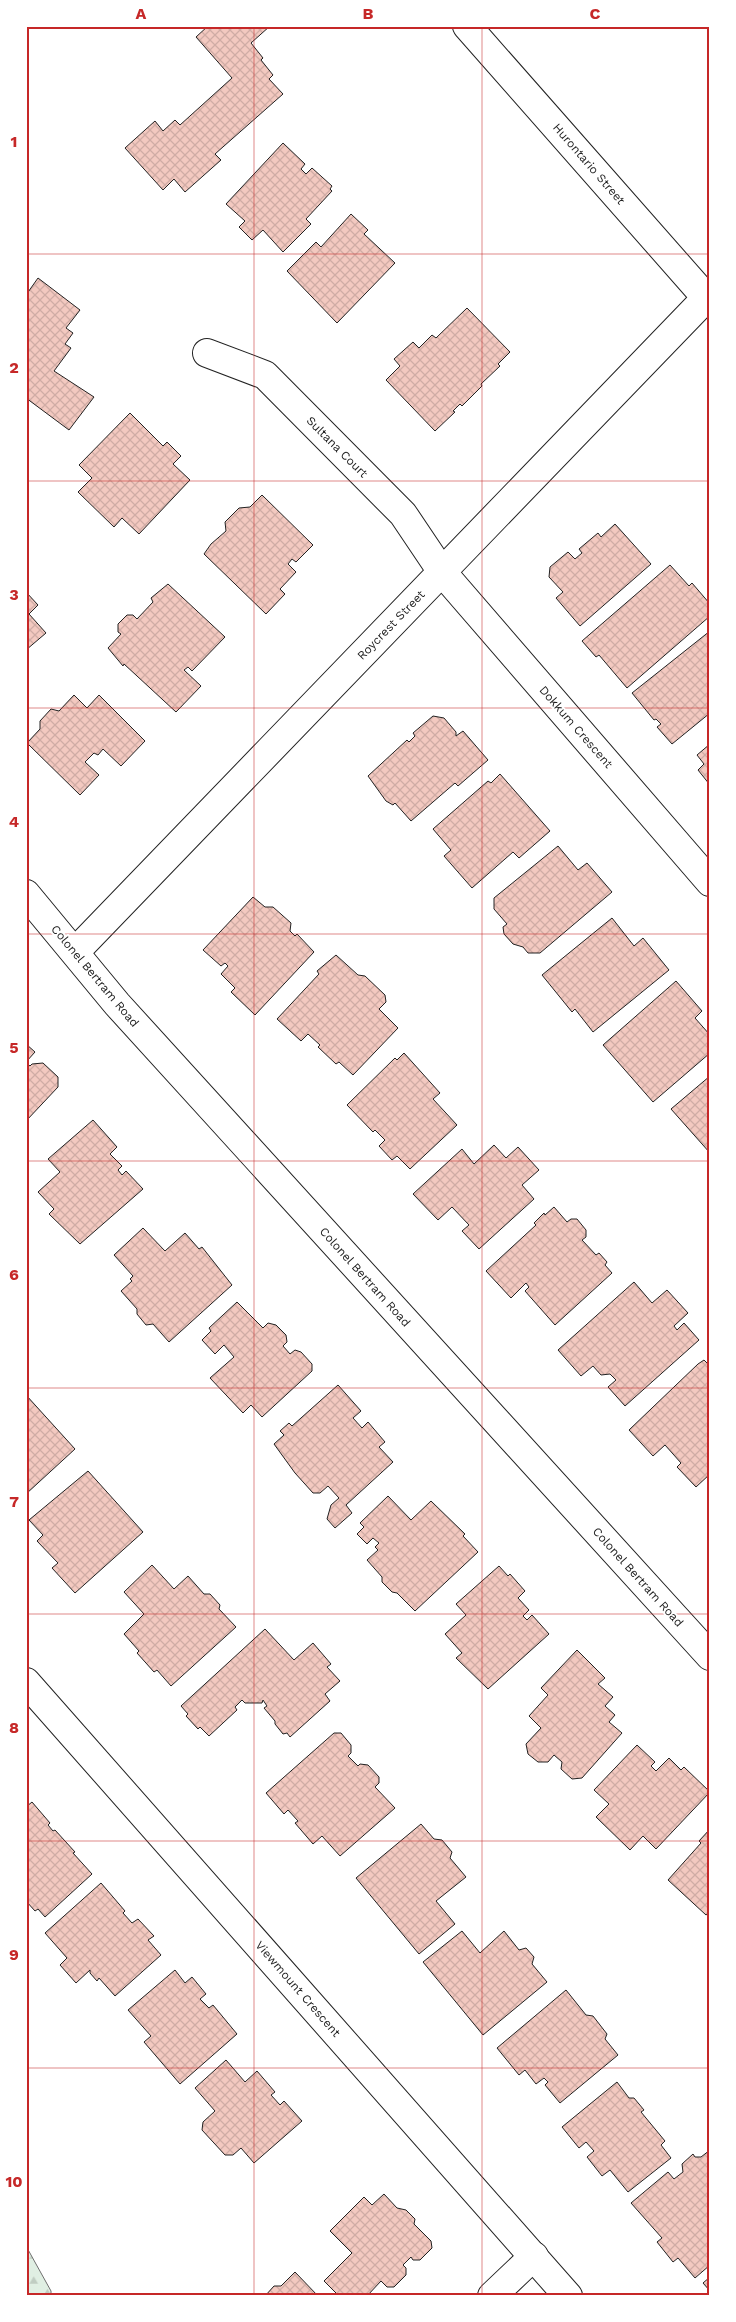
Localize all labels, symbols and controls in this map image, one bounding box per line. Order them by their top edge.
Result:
text: A [136,4,147,23]
text: B [363,4,374,23]
text: C [590,4,601,23]
street label: Hurontario Street [550,121,628,207]
text: 1 [11,132,17,151]
text: 2 [9,358,19,377]
street label: Sultana Court [304,414,370,480]
text: 3 [9,585,19,604]
street label: Roycrest Street [354,587,428,663]
street label: Dokkum Crescent [536,683,616,771]
text: 4 [9,812,19,831]
street label: Colonel Bertram Road [48,922,142,1030]
text: 5 [9,1038,19,1057]
street label: Colonel Bertram Road [317,1225,413,1329]
text: 6 [9,1265,19,1284]
text: 7 [9,1492,19,1511]
street label: Colonel Bertram Road [590,1525,686,1629]
text: 8 [9,1718,19,1737]
street label: Viewmount Crescent [253,1938,343,2040]
text: 9 [9,1945,19,1964]
text: 10 [5,2172,23,2191]

